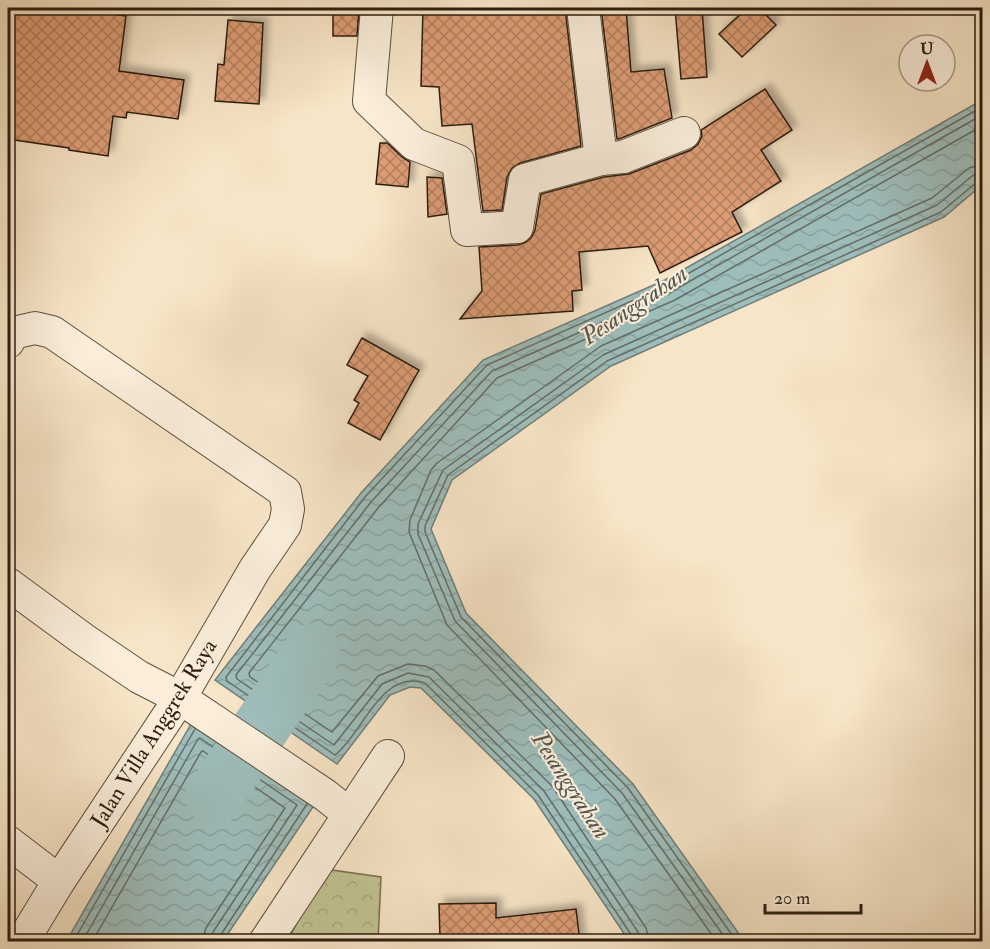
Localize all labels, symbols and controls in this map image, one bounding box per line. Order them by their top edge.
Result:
north arrow [897,33,957,93]
text: U [920,39,934,59]
water label: Pesanggrahan [574,258,694,353]
street label: Jalan Villa Anggrek Raya [84,633,224,834]
water label: Pesanggrahan [524,725,617,845]
scale bar [765,877,861,915]
text: 20 m [774,887,810,910]

